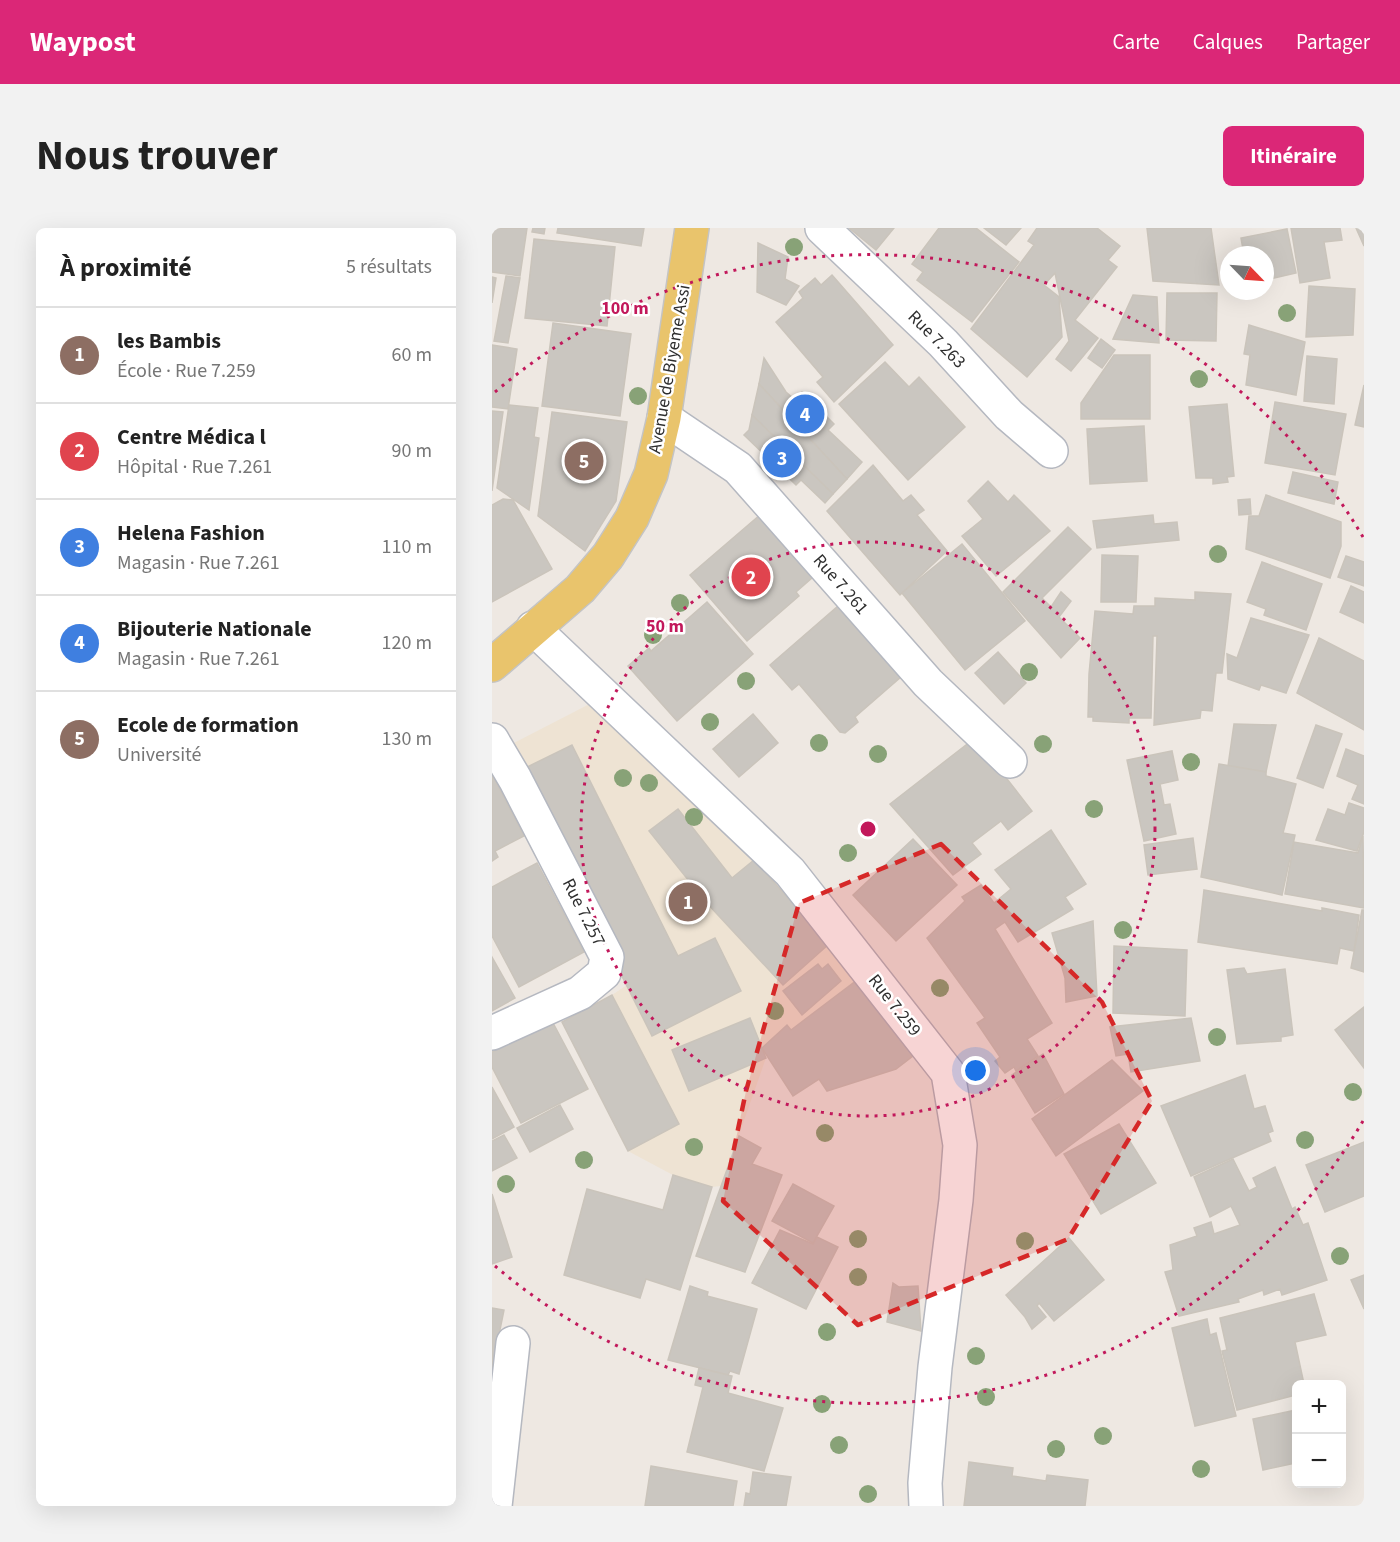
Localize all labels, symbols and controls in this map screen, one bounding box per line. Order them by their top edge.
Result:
text: Waypost [30,22,136,62]
text: Carte [1113,27,1160,57]
text: Calques [1193,27,1263,57]
text: Partager [1296,27,1370,57]
text: Nous trouver [36,126,278,186]
button: Itinéraire [1223,126,1364,186]
north arrow [1220,246,1274,300]
text: À proximité [60,249,192,286]
text: 5 résultats [346,253,432,281]
street label: Avenue de Biyeme Assi [642,283,697,455]
text: 100 m [601,296,649,321]
street label: Rue 7.263 [902,305,971,374]
text: les Bambis [117,325,221,357]
text: 1 [74,341,85,369]
text: 60 m [392,341,432,369]
text: École · Rue 7.259 [117,357,256,385]
pin: 4 [786,392,824,436]
text: Centre Médica l [117,421,266,453]
pin: 3 [762,436,802,480]
text: 2 [74,437,85,465]
text: 90 m [392,437,432,465]
pin: 5 [564,438,604,484]
text: Hôpital · Rue 7.261 [117,453,272,481]
text: Helena Fashion [117,517,265,549]
text: 3 [74,533,85,561]
text: 110 m [382,533,432,561]
text: Magasin · Rue 7.261 [117,549,280,577]
street label: Rue 7.261 [807,549,874,620]
pin: 2 [732,554,770,600]
text: Bijouterie Nationale [117,613,312,645]
text: 50 m [646,614,684,639]
text: 4 [74,629,85,657]
text: 120 m [382,629,432,657]
text: Magasin · Rue 7.261 [117,645,280,673]
text: Ecole de formation [117,709,299,741]
text: 5 [74,725,85,753]
text: 130 m [382,725,432,753]
text: Université [117,741,202,769]
centre of rings [858,819,878,839]
street label: Rue 7.257 [556,874,611,950]
pin: 1 [668,880,708,924]
street label: Rue 7.259 [862,969,927,1042]
your location [961,1056,990,1085]
map controls [1292,1380,1346,1488]
button: + [1292,1380,1346,1434]
button: − [1292,1434,1346,1488]

